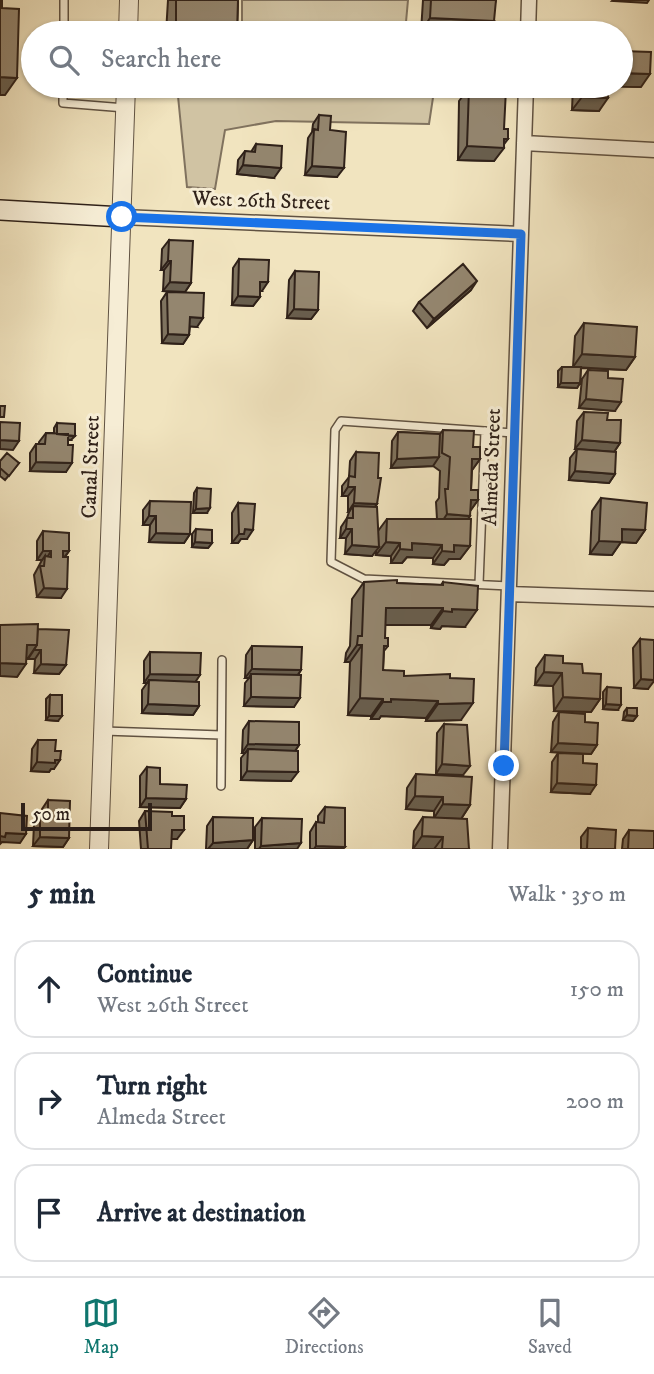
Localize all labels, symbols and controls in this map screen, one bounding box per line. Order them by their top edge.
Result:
search box [21,21,633,98]
icon: search [45,41,83,79]
text: Search here [101,43,221,76]
street label: West 26th Street [190,186,331,216]
route start [106,201,137,232]
street label: Almeda Street [477,408,507,526]
street label: Canal Street [76,415,106,519]
route end [488,750,519,781]
scale bar [21,800,152,832]
text: 50 m [32,803,70,826]
text: 5 min [28,876,95,913]
text: Walk · 350 m [508,880,626,909]
text: Continue [97,958,192,991]
icon: ahead [30,970,68,1008]
text: 150 m [570,975,624,1004]
text: West 26th Street [97,991,249,1020]
text: Turn right [97,1070,207,1103]
icon: right [30,1082,68,1120]
text: 200 m [566,1087,624,1116]
text: Almeda Street [97,1103,226,1132]
icon: arrive [30,1194,68,1232]
text: Arrive at destination [97,1197,306,1230]
tab: Map [82,1294,120,1359]
tab: Directions [285,1294,364,1359]
tab: Saved [528,1294,572,1359]

